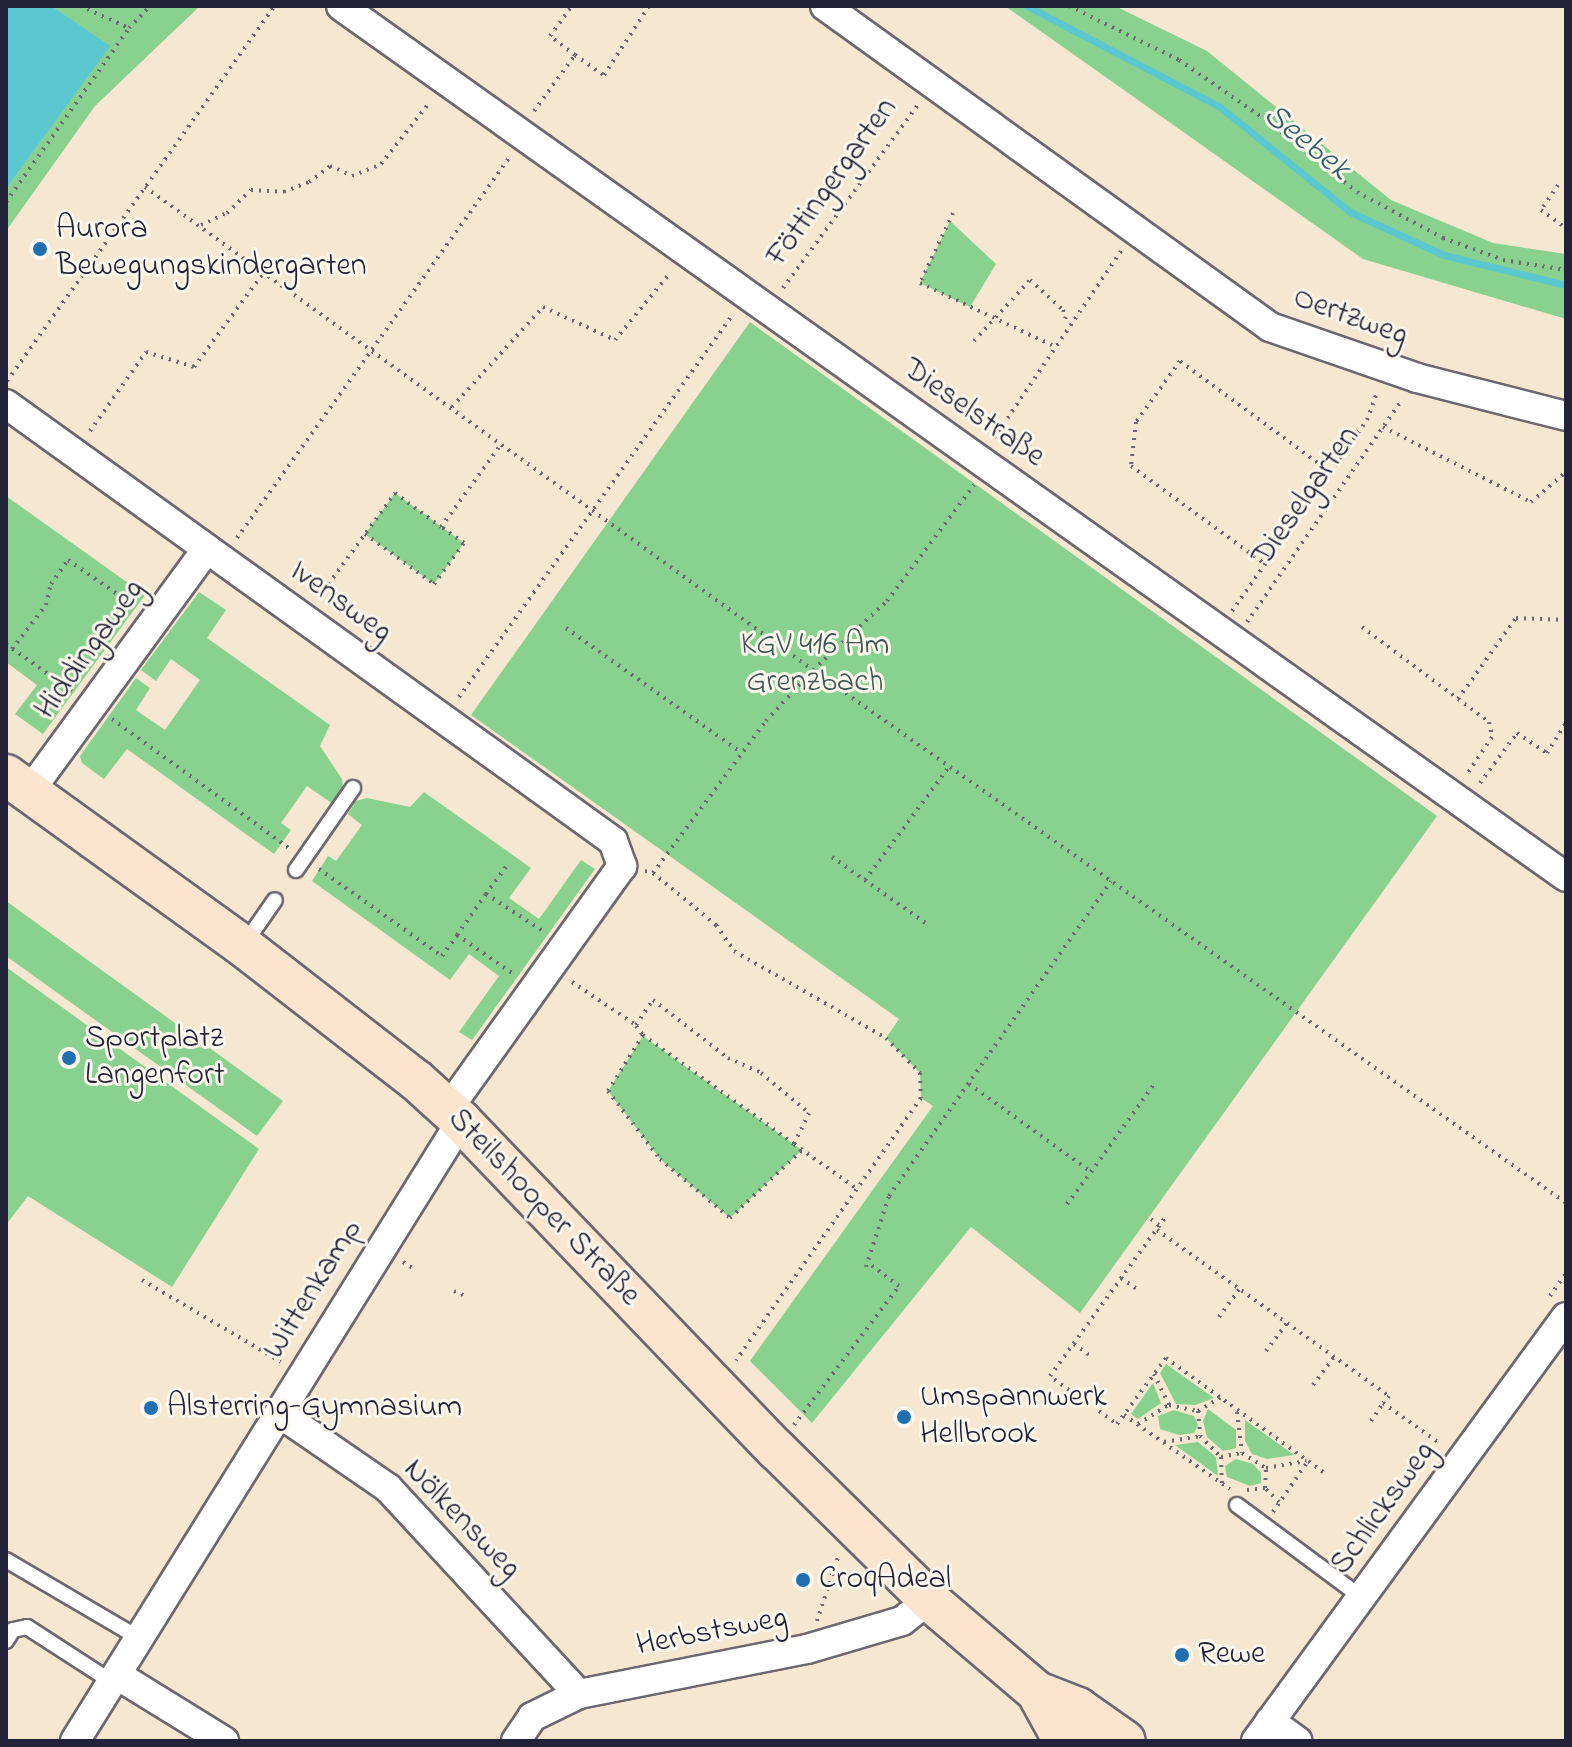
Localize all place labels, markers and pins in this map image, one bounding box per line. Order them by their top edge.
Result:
place label: Aurora Bewegungskindergarten [56,212,367,287]
marker: Aurora Bewegungskindergarten [31,240,49,258]
place label: Sportplatz Langenfort [85,1021,225,1096]
marker: Sportplatz Langenfort [60,1049,78,1067]
place label: Umspannwerk Hellbrook [920,1380,1107,1455]
place label: Alsterring-Gymnasium [167,1389,462,1427]
marker: Alsterring-Gymnasium [142,1399,160,1417]
marker: Umspannwerk Hellbrook [895,1408,913,1426]
place label: CroqAdeal [819,1561,951,1599]
marker: CroqAdeal [794,1571,812,1589]
place label: Rewe [1198,1636,1265,1674]
marker: Rewe [1173,1646,1191,1664]

